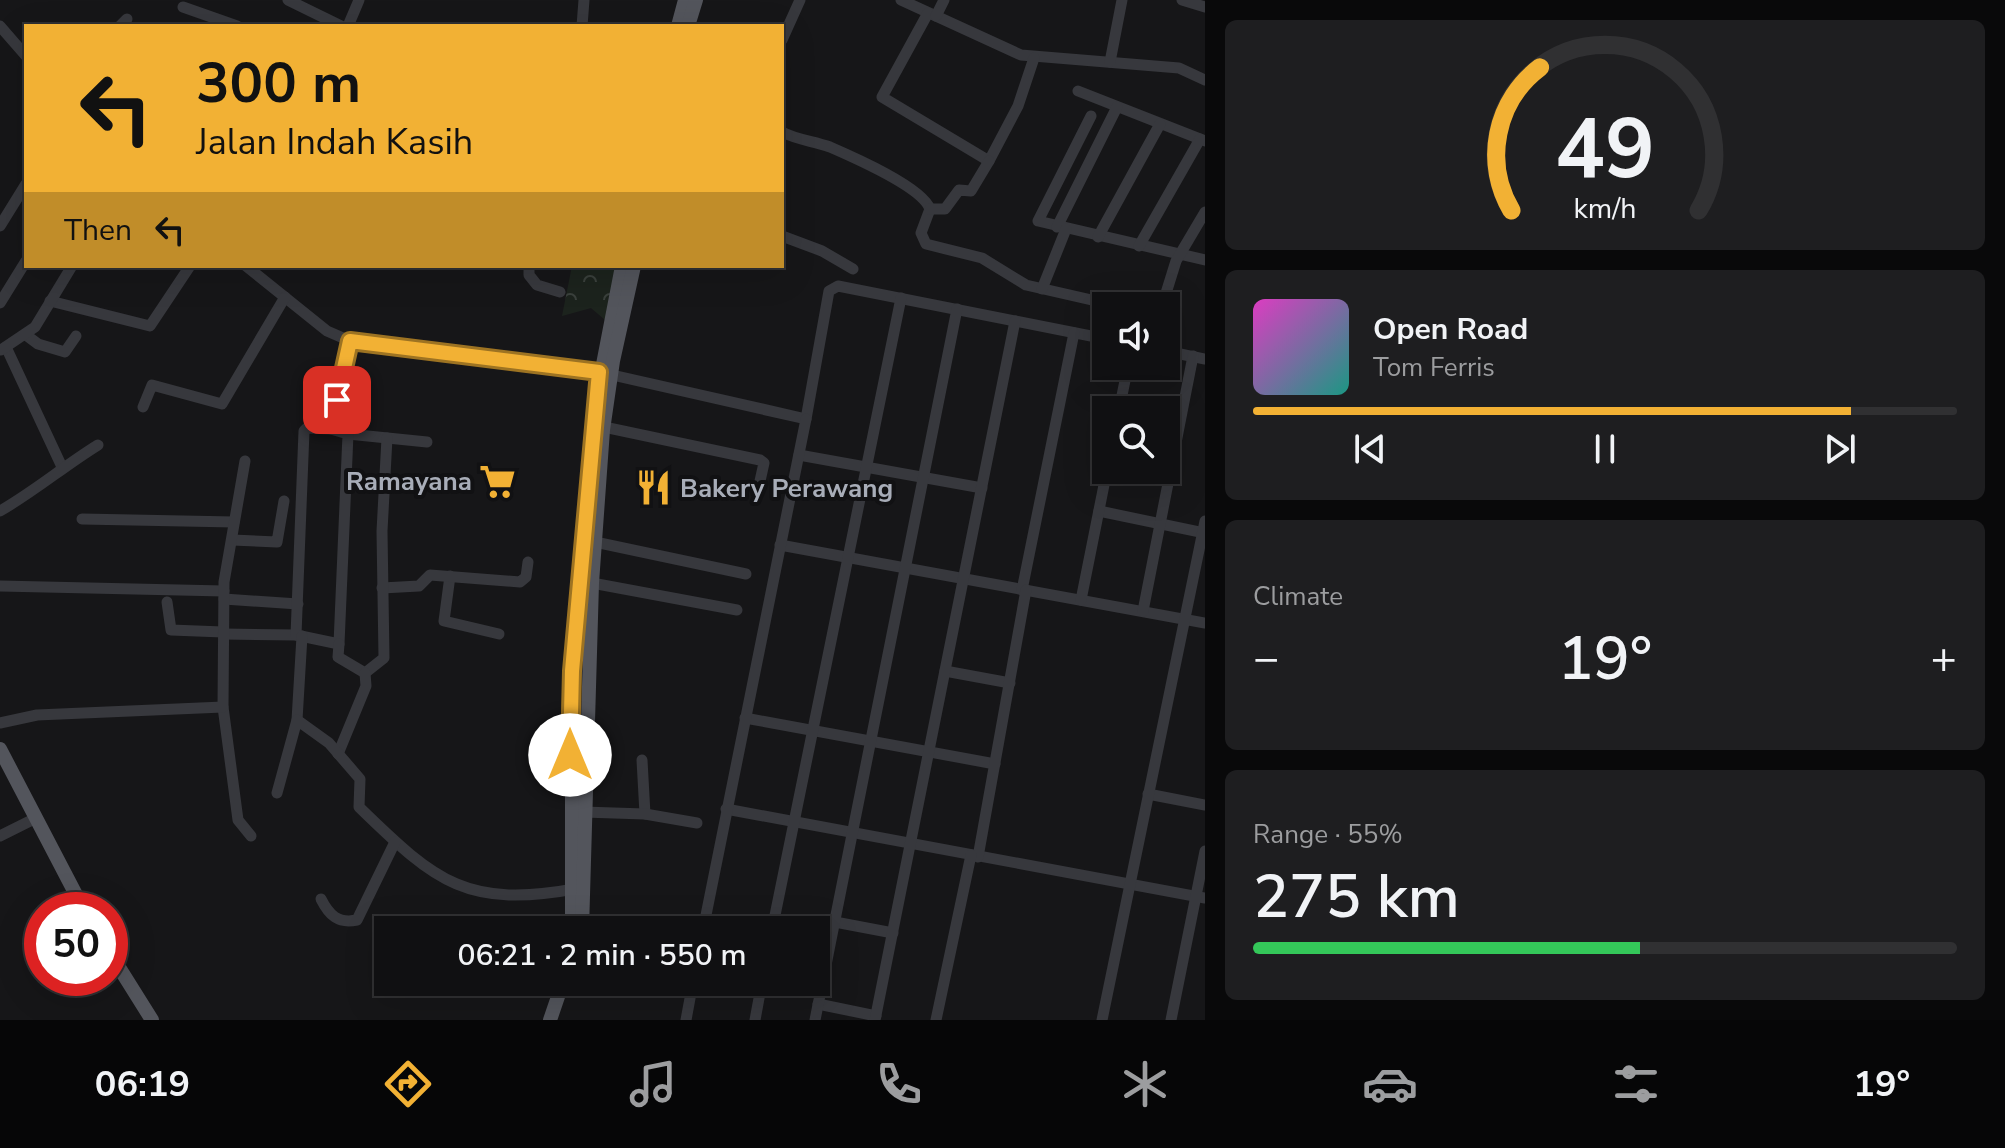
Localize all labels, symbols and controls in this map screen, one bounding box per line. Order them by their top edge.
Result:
text: 300 m [196,45,361,122]
icon: left [64,56,168,160]
text: 49 [1555,93,1655,206]
text: Jalan Indah Kasih [196,118,473,167]
text: km/h [1574,189,1636,228]
icon: left [148,208,192,252]
text: Then [64,210,132,251]
map controls [1092,292,1180,484]
button: sound [1092,292,1180,380]
text: Open Road [1373,309,1528,350]
text: Tom Ferris [1373,350,1495,385]
pin [303,366,371,434]
icon: arrive [315,378,359,422]
button: search [1092,396,1180,484]
icon: previous [1348,427,1392,471]
icon: pause [1583,427,1627,471]
icon: next [1818,427,1862,471]
supermarket icon: Ramayana [479,462,517,500]
place label: Ramayana [346,464,472,499]
restaurant icon: Bakery Perawang [635,469,673,507]
place label: Bakery Perawang [680,471,893,506]
text: Climate [1253,579,1343,614]
text: 19° [1558,618,1652,700]
text: − [1253,629,1279,689]
text: + [1931,629,1957,689]
position arrow [528,713,612,797]
text: Range · 55% [1253,817,1403,852]
text: 275 km [1253,856,1460,938]
speed limit sign: 50 [24,892,128,996]
text: 06:21 · 2 min · 550 m [457,935,747,976]
icon: directions [380,1056,436,1112]
icon: music [625,1056,681,1112]
icon: phone [871,1056,927,1112]
icon: climate [1117,1056,1173,1112]
icon: car [1362,1056,1418,1112]
icon: filters [1608,1056,1664,1112]
text: 06:19 [95,1060,190,1109]
text: 19° [1853,1060,1910,1109]

